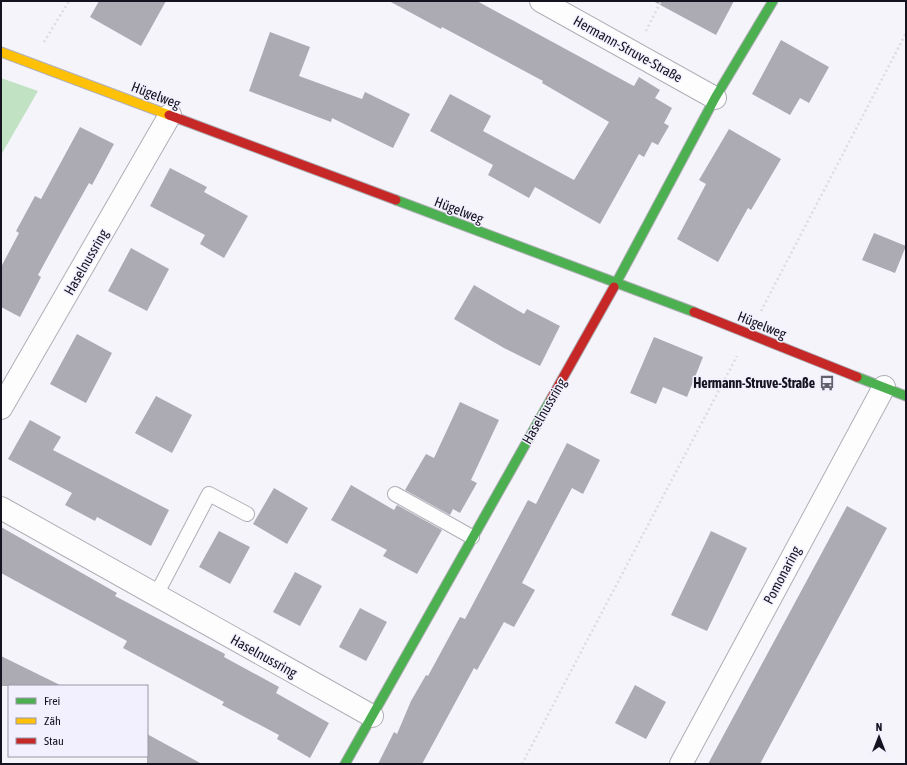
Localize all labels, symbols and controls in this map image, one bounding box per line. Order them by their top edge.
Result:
street label: Hermann-Struve-Straße [571,12,685,86]
street label: Hügelweg [129,78,183,112]
street label: Hügelweg [432,193,486,227]
street label: Haselnussring [61,226,111,298]
street label: Hügelweg [735,308,789,342]
bus stop icon: Hermann-Struve-Straße [818,374,836,392]
street label: Haselnussring [519,375,569,447]
place label: Hermann-Struve-Straße [693,375,815,391]
street label: Pomonaring [760,543,804,607]
street label: Haselnussring [228,631,300,681]
legend [8,685,148,757]
text: Frei [44,694,60,708]
text: Zäh [44,714,61,728]
north arrow [859,717,899,757]
text: N [876,721,882,733]
text: Stau [44,734,64,748]

